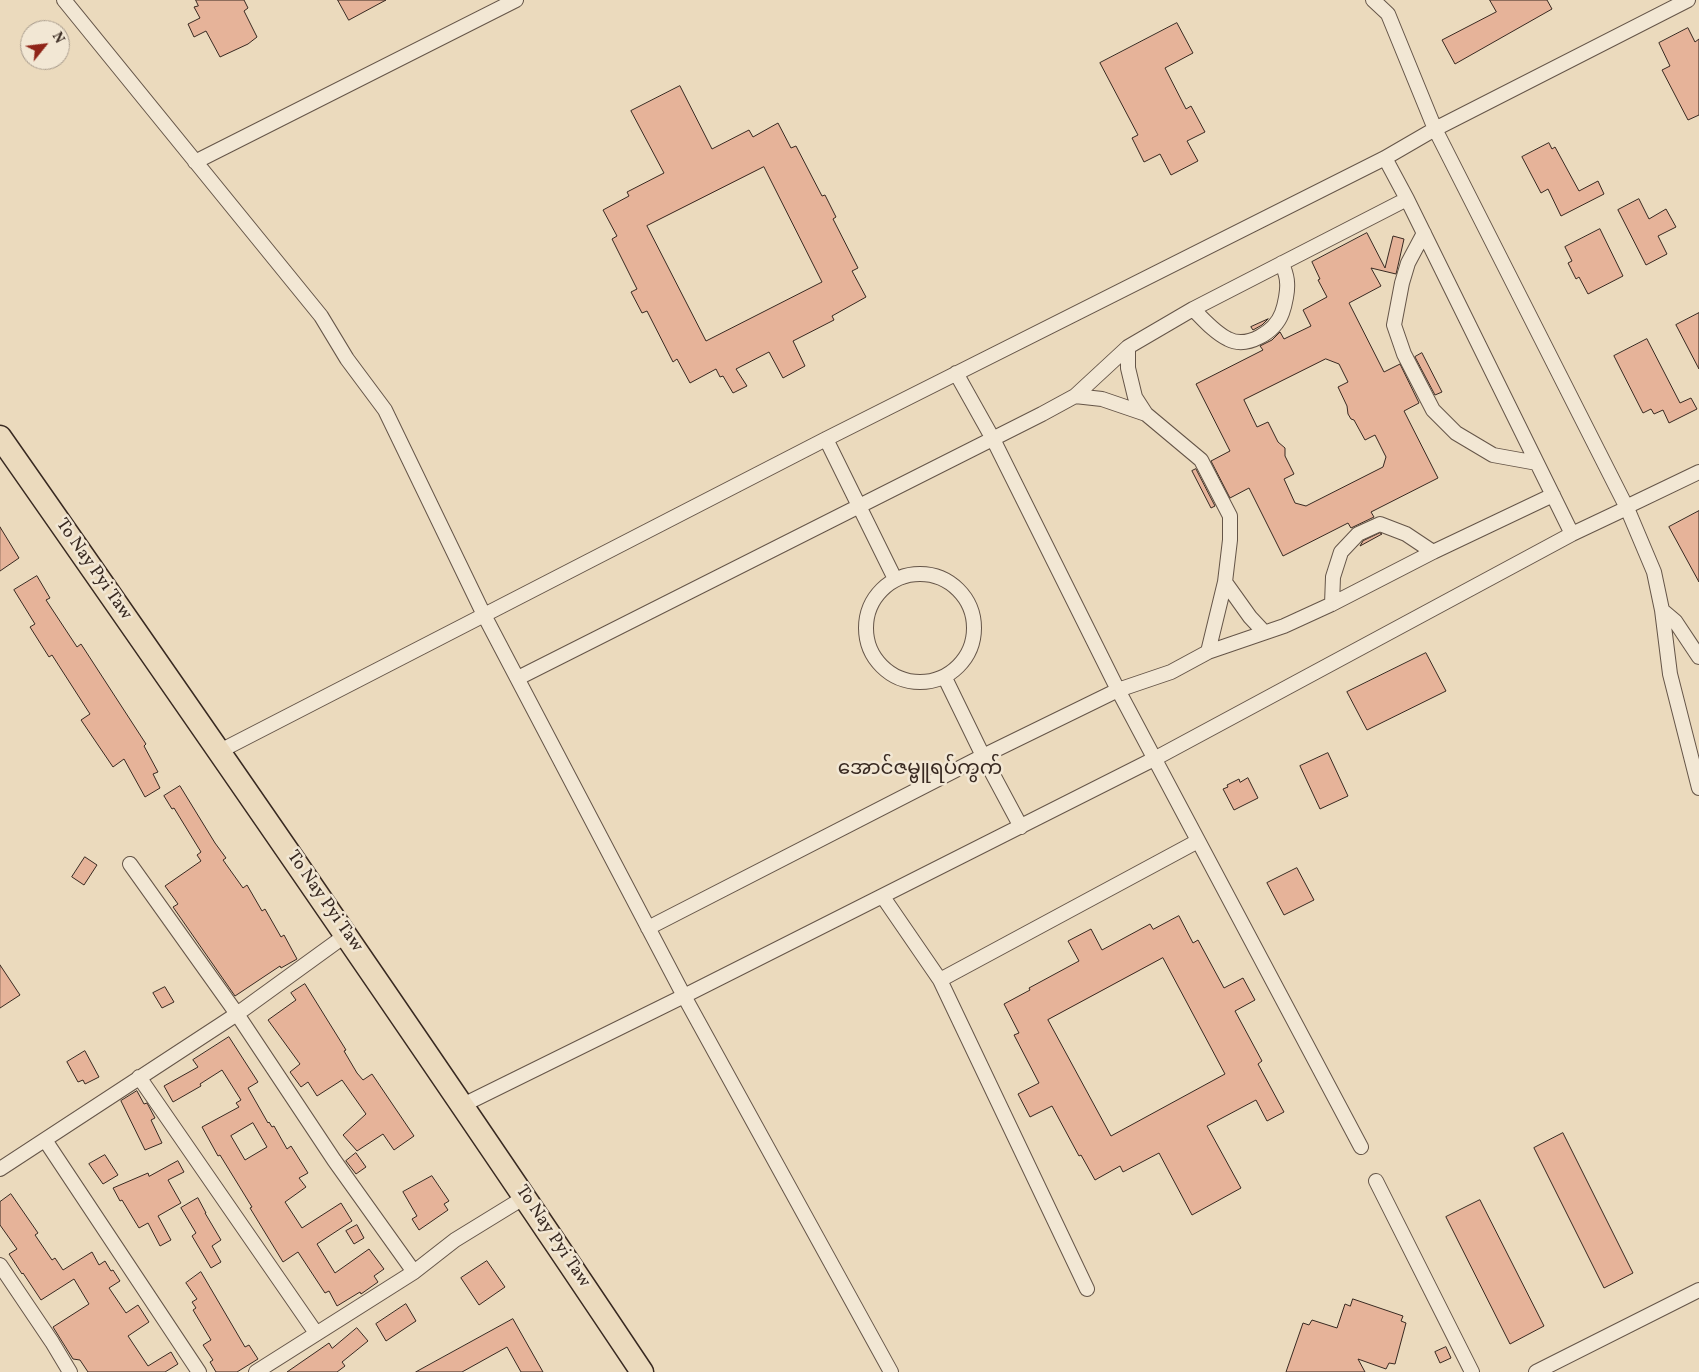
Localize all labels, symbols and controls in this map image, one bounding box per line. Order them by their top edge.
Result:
north arrow [20,20,70,70]
text: N [47,29,68,47]
street label: To Nay Pyi Taw [50,515,136,625]
district label: အောင်ဇမ္ဗူရပ်ကွက် [838,758,1002,782]
street label: To Nay Pyi Taw [281,847,367,957]
street label: To Nay Pyi Taw [510,1182,594,1292]

